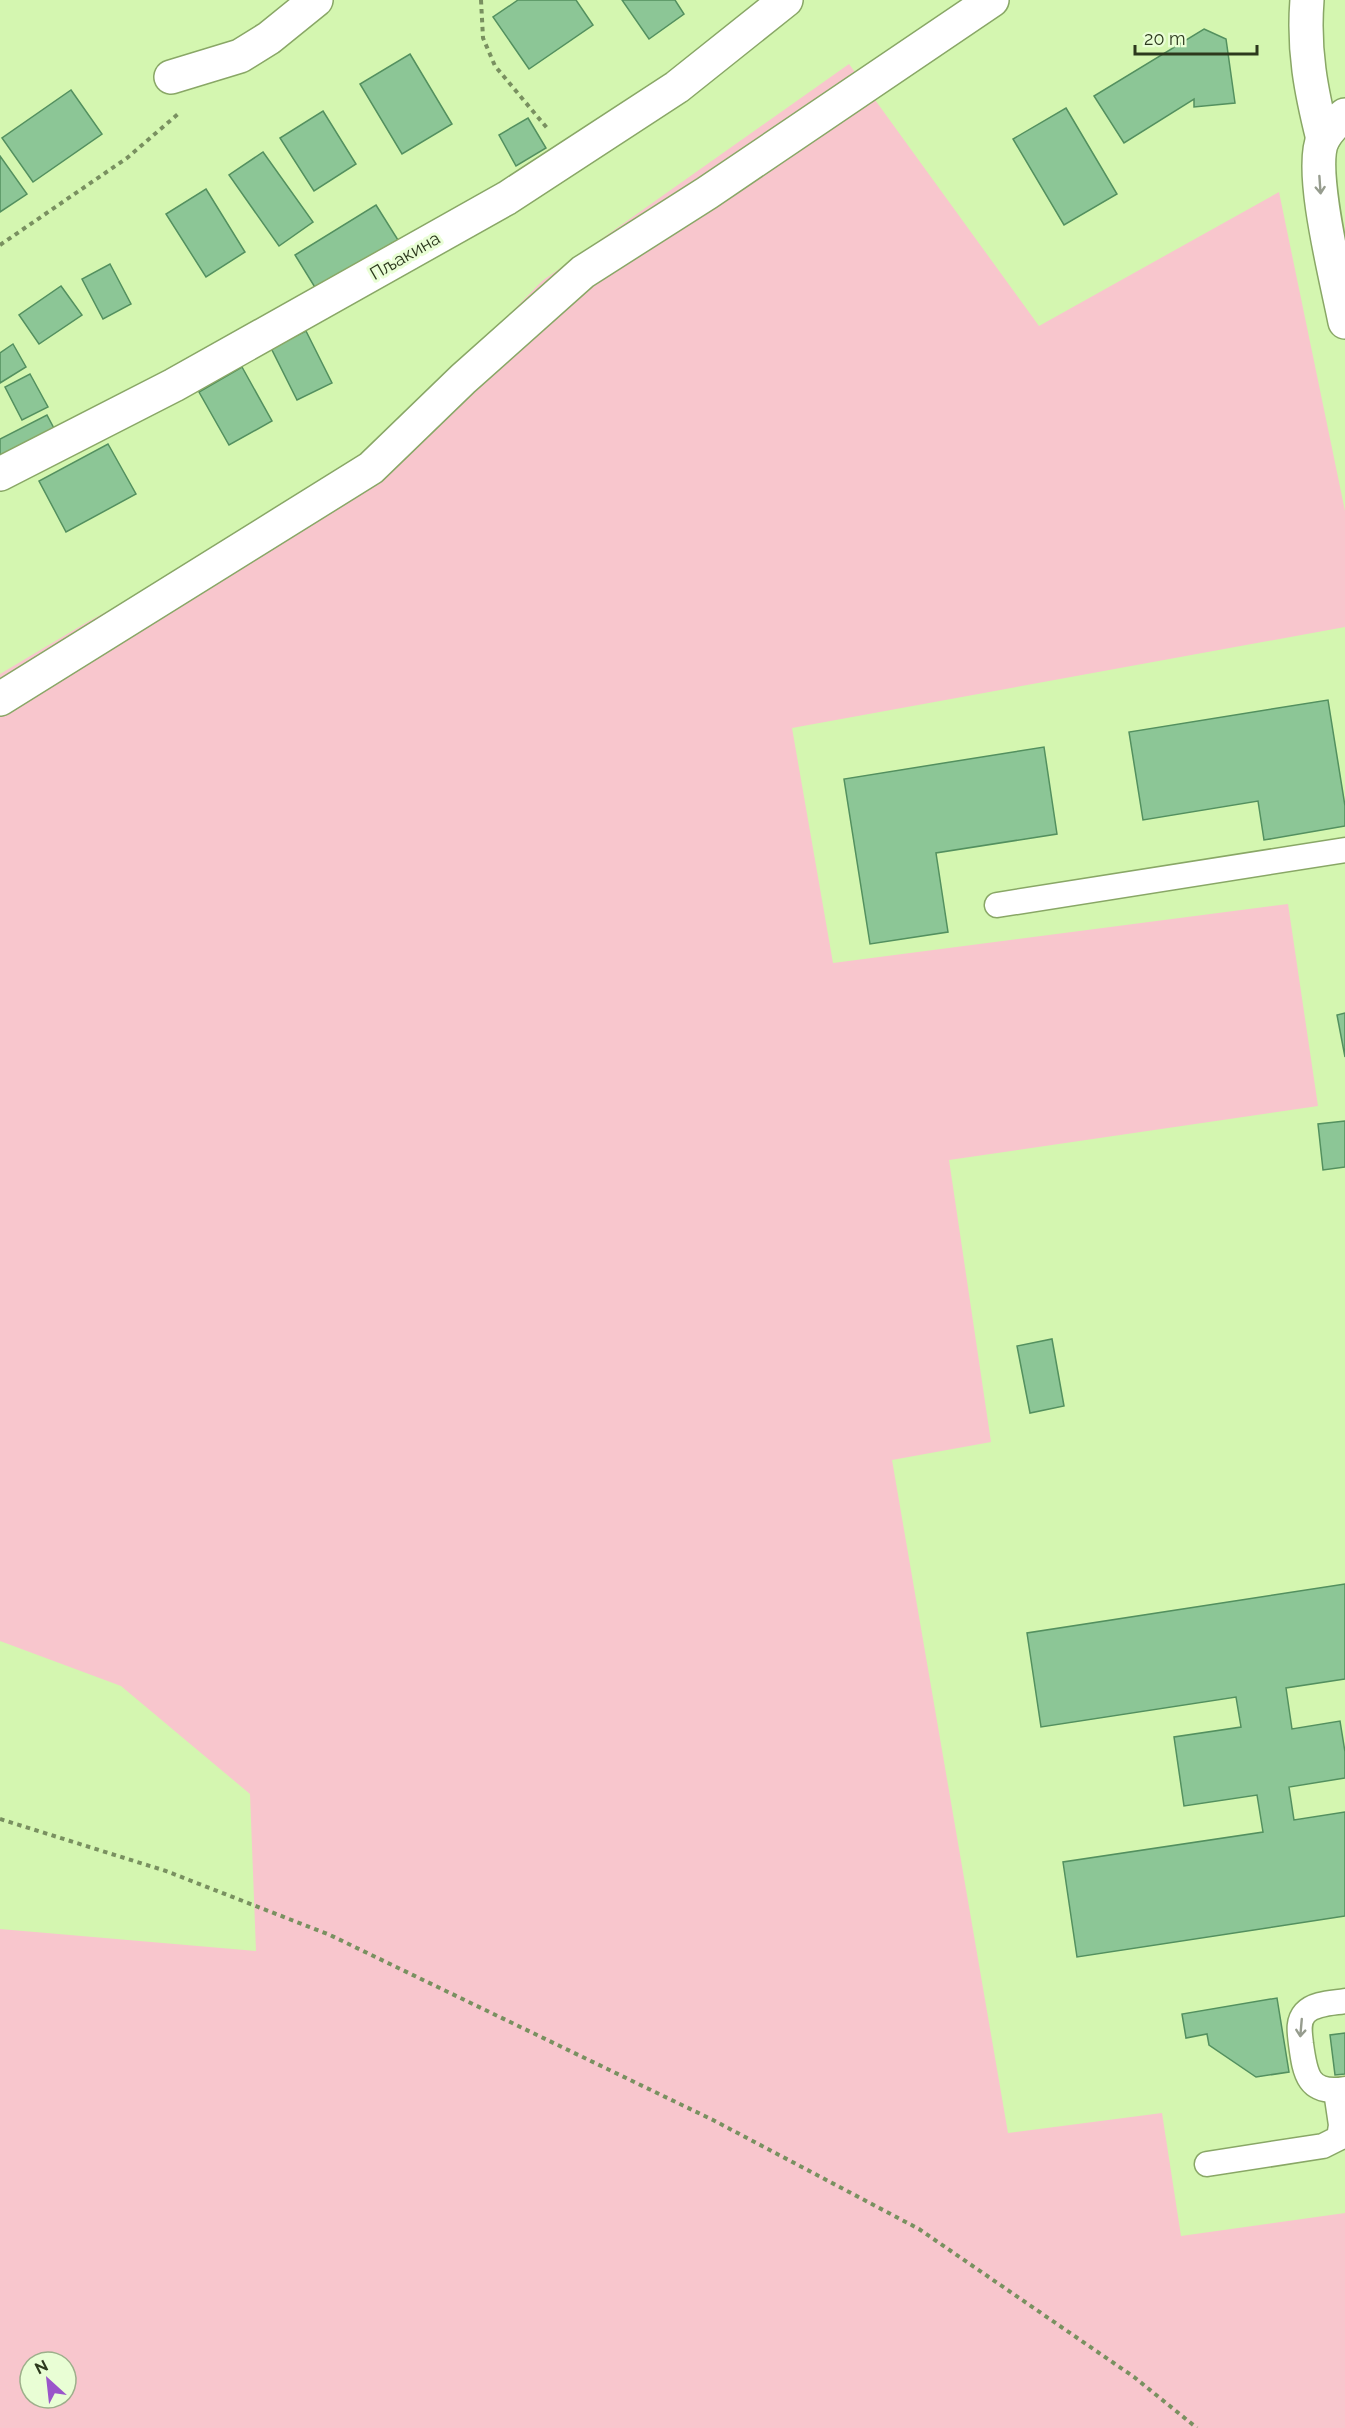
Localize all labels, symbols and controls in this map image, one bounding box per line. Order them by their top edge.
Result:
scale bar [1135,18,1256,56]
text: 20 m [1144,28,1186,49]
one-way arrow [1314,175,1325,194]
street label: Пљакина [366,227,444,284]
one-way arrow [1295,2018,1306,2037]
north arrow [18,2350,78,2410]
text: N [32,2356,51,2378]

